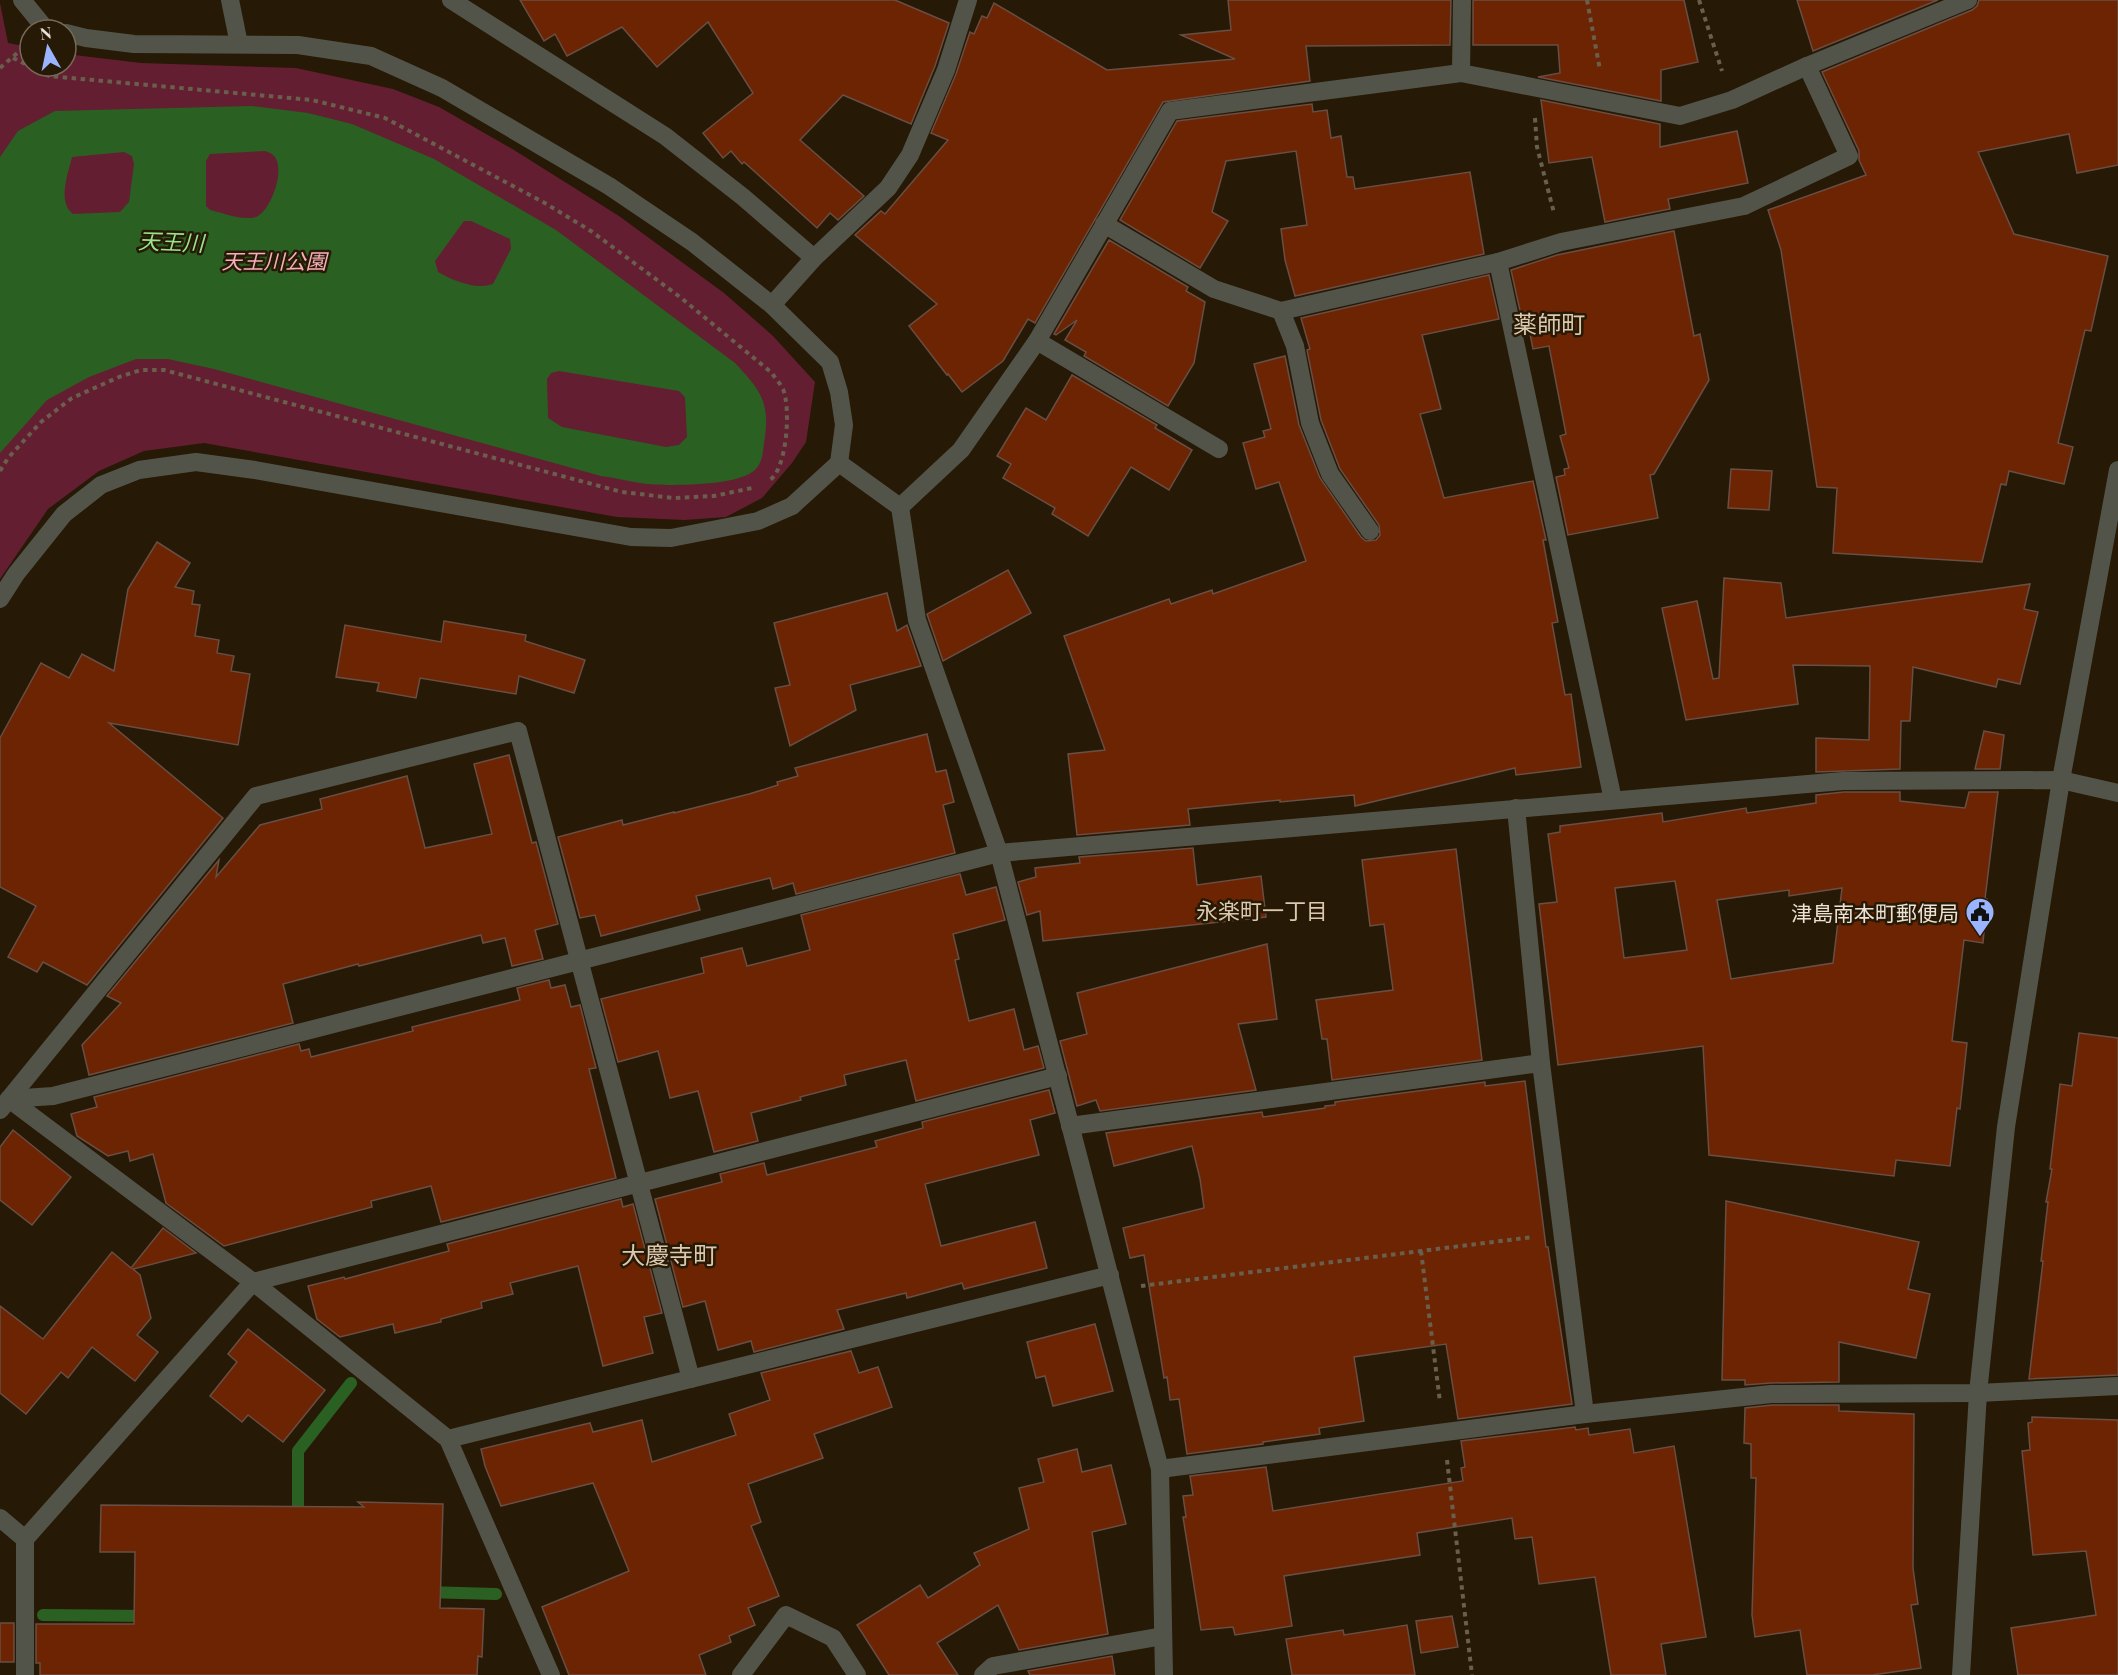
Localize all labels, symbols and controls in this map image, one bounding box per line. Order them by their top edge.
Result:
north arrow [18,18,78,78]
text: N [38,21,53,44]
water label: 天王川 [137,225,206,257]
park label: 天王川公園 [222,246,329,274]
district label: 薬師町 [1513,307,1585,339]
district label: 永楽町一丁目 [1196,895,1328,925]
public building icon: 津島南本町郵便局 [1964,896,1996,938]
place label: 津島南本町郵便局 [1791,898,1959,926]
district label: 大慶寺町 [621,1238,717,1270]

